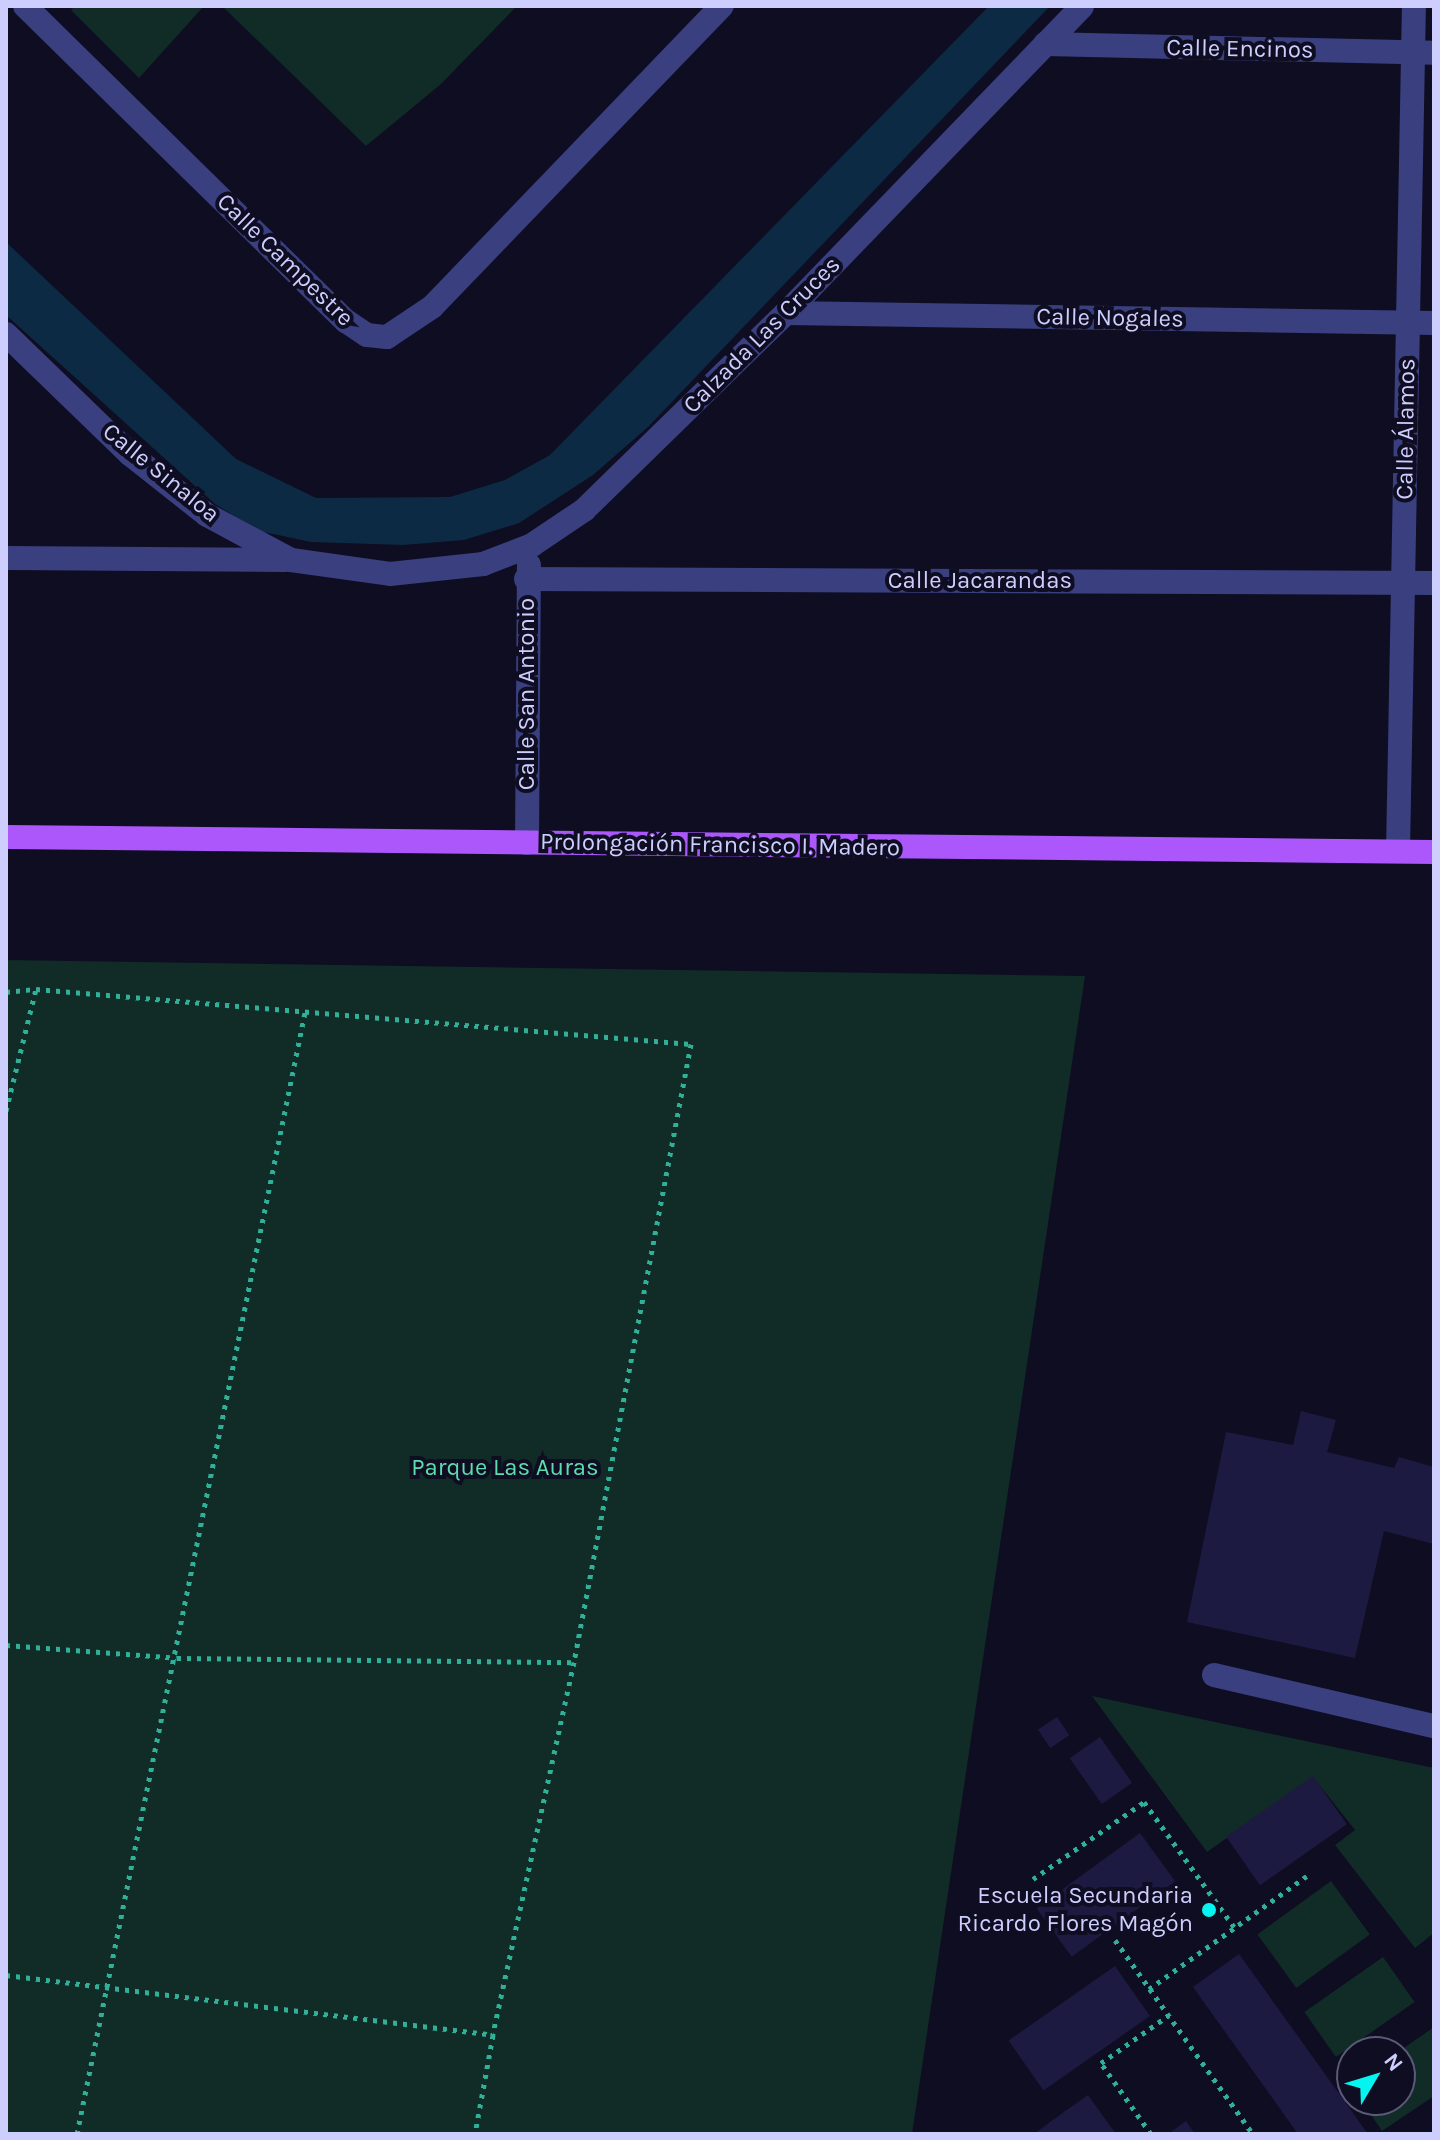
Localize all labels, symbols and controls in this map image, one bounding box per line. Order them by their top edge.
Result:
street label: Calle Encinos [1166,33,1314,65]
street label: Calle Campestre [211,188,359,332]
street label: Calzada Las Cruces [677,250,847,420]
street label: Calle Nogales [1036,302,1184,334]
street label: Calle Álamos [1390,358,1422,500]
street label: Calle Sinaloa [97,417,225,529]
street label: Calle Jacarandas [888,567,1072,595]
street label: Calle San Antonio [513,598,541,790]
street label: Prolongación Francisco I. Madero [540,827,900,863]
park label: Parque Las Auras [411,1454,599,1482]
place label: Escuela Secundaria Ricardo Flores Magón [957,1882,1193,1938]
marker: Escuela Secundaria Ricardo Flores Magón [1200,1901,1218,1919]
north arrow [1336,2036,1416,2116]
text: N [1378,2048,1408,2077]

